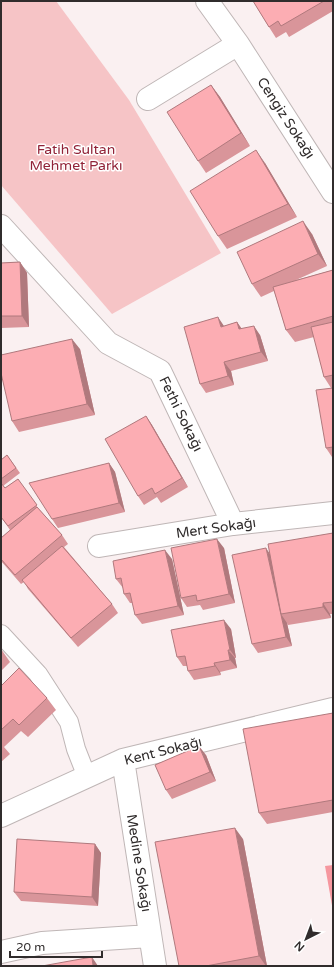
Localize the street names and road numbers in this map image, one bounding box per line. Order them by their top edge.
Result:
street label: Cengiz Sokağı [253,74,319,162]
street label: Fethi Sokağı [155,374,207,454]
street label: Mert Sokağı [175,514,257,542]
street label: Kent Sokağı [122,733,204,769]
street label: Medine Sokağı [123,813,155,913]

